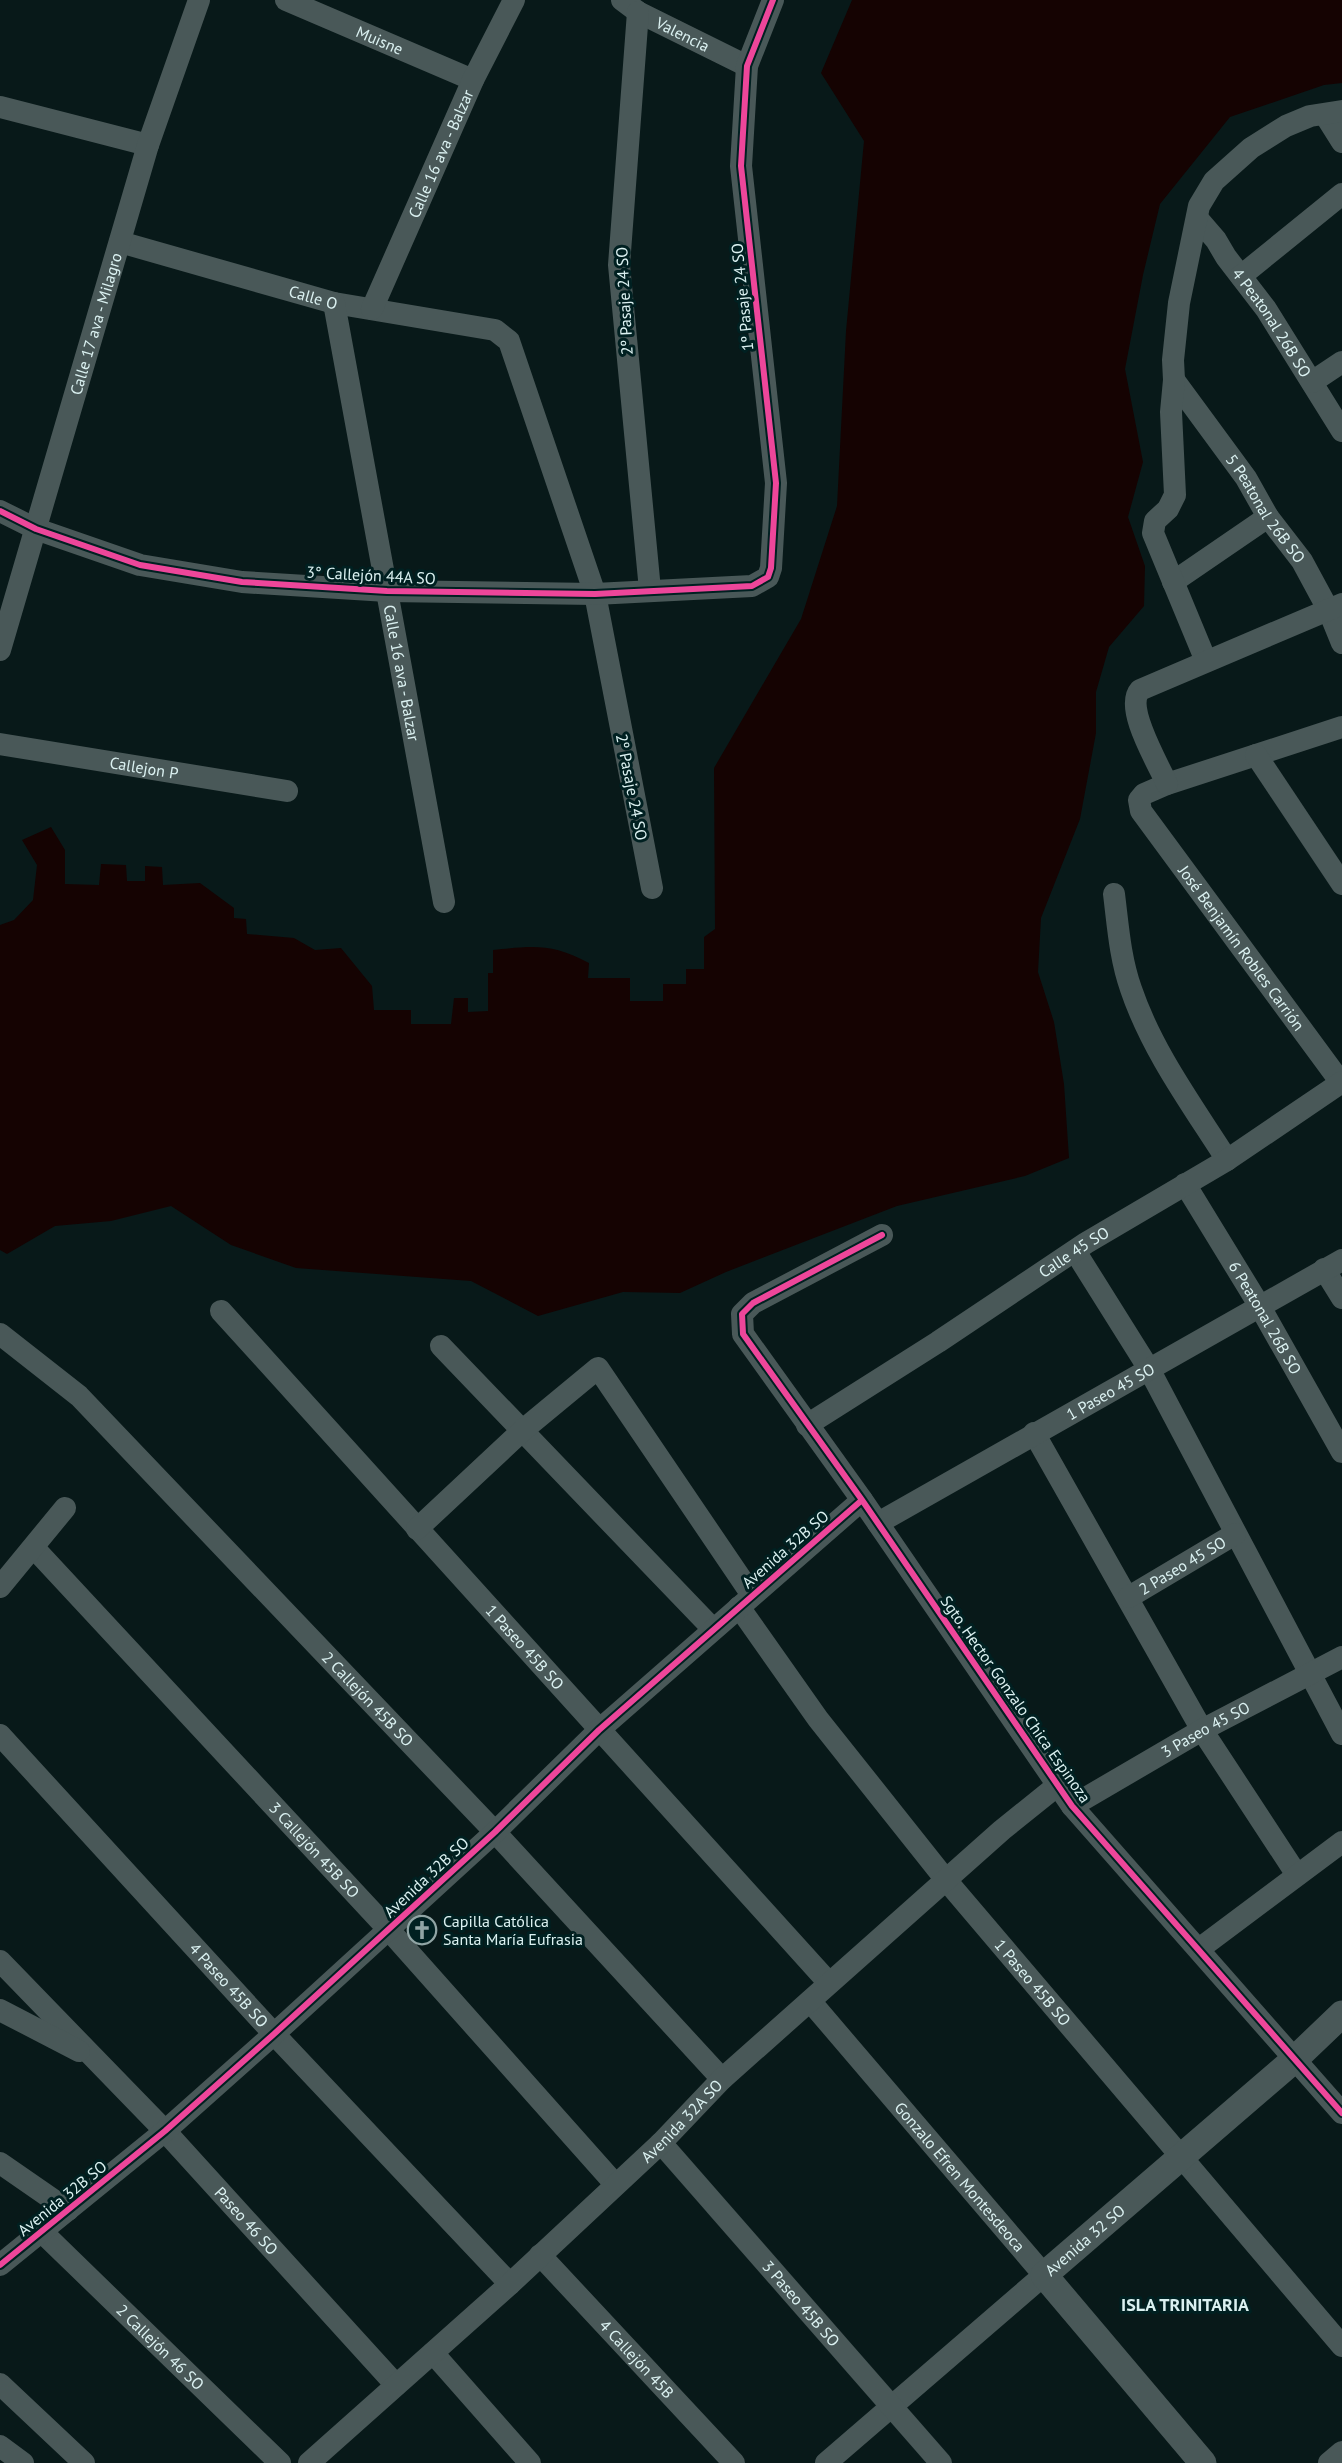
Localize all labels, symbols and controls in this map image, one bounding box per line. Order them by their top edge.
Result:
street label: Valencia [652,12,713,56]
street label: Muisne [353,21,406,59]
street label: Calle 16 ava - Balzar [404,86,478,221]
street label: 1º Pasaje 24 SO [726,242,758,352]
street label: 2º Pasaje 24 SO [611,246,637,356]
street label: Calle 17 ava - Milagro [65,250,126,397]
street label: 4 Peatonal 26B SO [1228,264,1316,381]
street label: Calle O [287,281,340,314]
street label: 5 Peatonal 26B SO [1222,450,1310,567]
street label: 3° Callejón 44A SO [306,562,436,588]
street label: Calle 16 ava - Balzar [380,603,424,743]
street label: 2º Pasaje 24 SO [612,732,652,842]
street label: Callejon P [108,752,180,783]
street label: José Benjamín Robles Carrión [1174,860,1309,1034]
street label: Calle 45 SO [1035,1222,1112,1282]
street label: 6 Peatonal 26B SO [1225,1257,1306,1378]
street label: 1 Paseo 45 SO [1063,1358,1158,1424]
street label: Avenida 32B SO [737,1506,833,1592]
street label: 2 Paseo 45 SO [1135,1532,1230,1599]
street label: Sgto. Hector Gonzalo Chica Espinoza [937,1592,1095,1806]
street label: 1 Paseo 45B SO [481,1600,568,1694]
street label: 2 Callejón 45B SO [318,1647,418,1751]
street label: 3 Paseo 45 SO [1158,1697,1253,1762]
street label: 3 Callejón 45B SO [265,1798,364,1902]
street label: Avenida 32B SO [379,1833,473,1921]
place label: Capilla Católica Santa María Eufrasia [443,1911,583,1949]
church icon: Capilla Católica Santa María Eufrasia [406,1914,438,1946]
street label: 1 Paseo 45B SO [991,1935,1075,2030]
street label: 4 Paseo 45B SO [185,1939,273,2031]
street label: Avenida 32A SO [637,2075,727,2167]
street label: Gonzalo Efren Montesdeoca [891,2098,1029,2256]
street label: Avenida 32B SO [13,2156,111,2240]
street label: Paseo 46 SO [210,2182,283,2259]
street label: Avenida 32 SO [1040,2200,1129,2280]
street label: 3 Paseo 45B SO [758,2256,844,2350]
district label: ISLA TRINITARIA [1121,2293,1249,2316]
street label: 2 Callejón 46 SO [112,2300,208,2394]
street label: 4 Callejón 45B [595,2315,678,2402]

